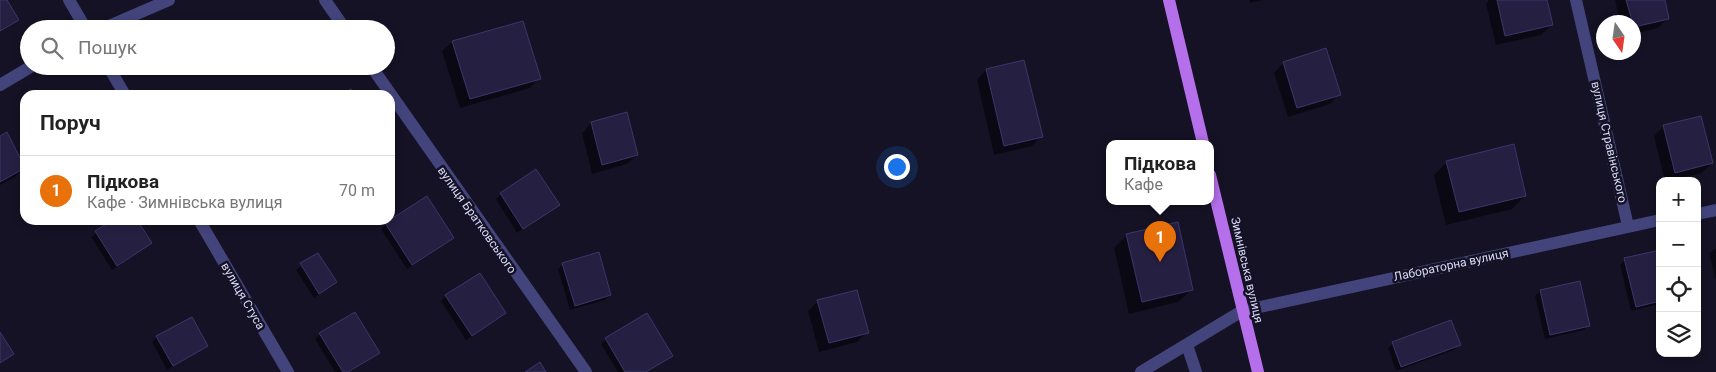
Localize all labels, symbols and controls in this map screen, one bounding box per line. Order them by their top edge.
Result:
north arrow [1596,15,1641,60]
search box [20,20,395,75]
icon: search [38,34,66,62]
text: Пошук [78,36,137,59]
street label: вулиця Стравінського [1588,80,1630,204]
text: Поруч [40,111,101,135]
popup [1106,140,1214,205]
text: Підкова [1124,152,1196,175]
your location [884,154,910,180]
street label: вулиця Братковського [435,164,519,276]
text: Підкова [87,170,159,193]
text: Кафе [1124,175,1163,194]
map controls [1656,177,1701,357]
button: + [1656,177,1701,222]
text: 1 [51,181,61,200]
text: 70 m [339,181,375,200]
text: Кафе · Зимнівська вулиця [87,193,283,212]
street label: Зимнівська вулиця [1228,216,1266,324]
pin: 1 [1144,221,1176,262]
button: − [1656,222,1701,267]
street label: Лабораторна вулиця [1392,246,1510,284]
street label: вулиця Стуса [218,260,268,332]
button: locate [1656,267,1701,312]
button: layers [1656,312,1701,357]

